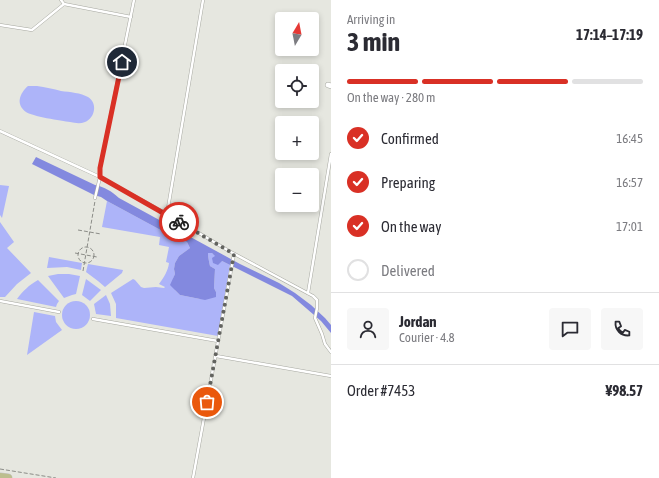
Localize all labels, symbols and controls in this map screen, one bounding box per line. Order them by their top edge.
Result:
north arrow [275,12,319,56]
map controls [275,12,319,212]
text: Arriving in [347,12,395,27]
text: 17:14–17:19 [576,26,643,43]
text: 3 min [347,27,400,57]
pin [105,45,139,79]
icon: home [111,51,133,73]
button: locate [275,64,319,108]
text: On the way · 280 m [347,90,435,105]
button: + [275,116,319,160]
icon: check [347,127,369,149]
text: Confirmed [381,130,439,147]
text: 16:45 [616,131,643,146]
button: − [275,168,319,212]
icon: check [347,171,369,193]
text: Preparing [381,174,435,191]
text: 16:57 [616,175,643,190]
courier [159,202,199,242]
icon: bike [168,211,190,233]
icon: check [347,215,369,237]
text: On the way [381,218,442,235]
text: 17:01 [616,219,643,234]
text: Delivered [381,262,435,279]
button: person [347,308,389,350]
button: chat [549,308,591,350]
button: phone [601,308,643,350]
text: Jordan [399,313,437,330]
text: Courier · 4.8 [399,330,455,345]
text: Order #7453 [347,382,415,399]
text: ¥98.57 [605,382,643,399]
pin [190,385,224,419]
icon: bag [196,391,218,413]

